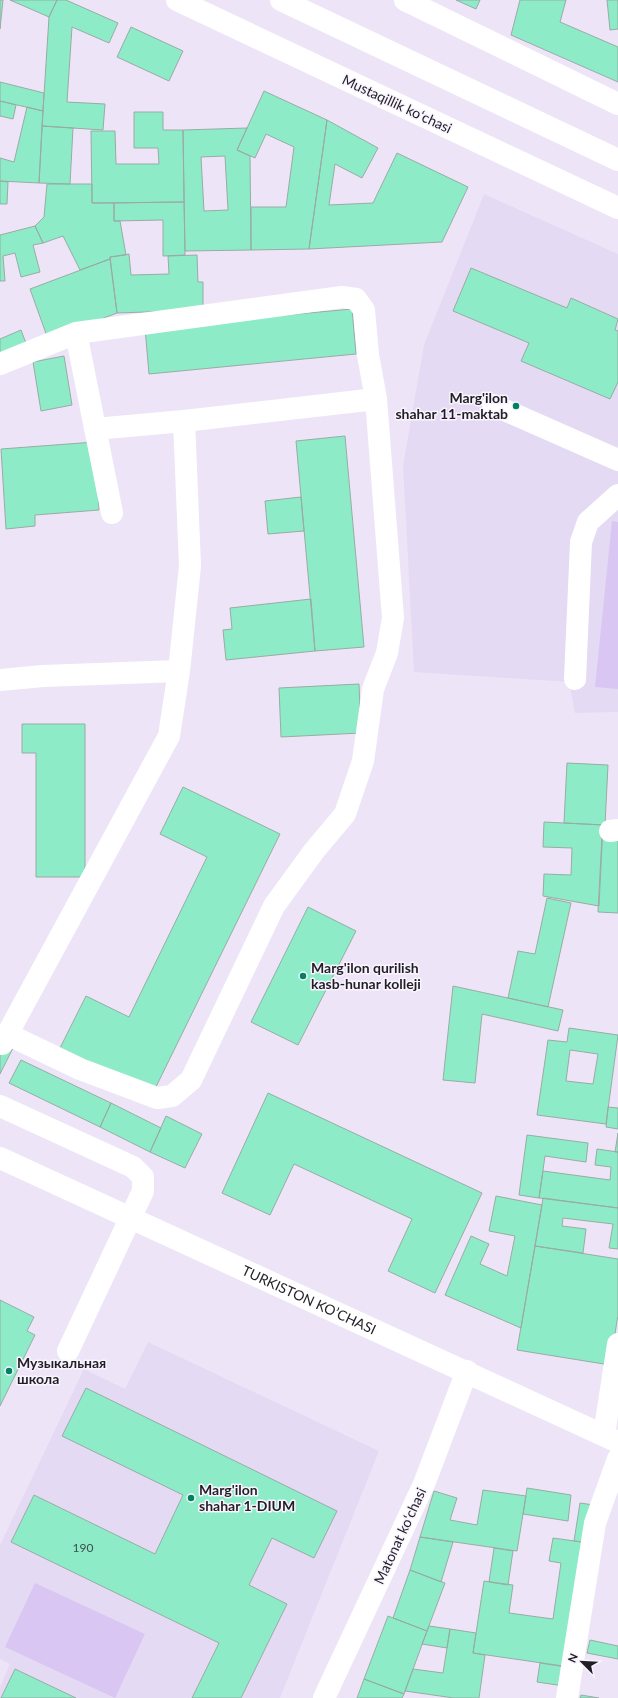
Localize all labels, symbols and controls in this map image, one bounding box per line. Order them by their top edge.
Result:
street label: Mustaqillik koʻchasi [340,71,455,136]
place label: Marg'ilon shahar 11-maktab [395,389,508,422]
marker: Marg'ilon shahar 11-maktab [511,401,521,411]
place label: Marg'ilon qurilish kasb-hunar kolleji [311,959,421,992]
marker: Marg'ilon qurilish kasb-hunar kolleji [298,971,308,981]
street label: TURKISTON KO’CHASI [239,1261,379,1338]
place label: Музыкальная школа [17,1354,106,1387]
marker: Музыкальная школа [4,1366,14,1376]
place label: Marg'ilon shahar 1-DIUM [199,1481,295,1514]
street label: Matonat koʻchasi [370,1485,429,1587]
marker: Marg'ilon shahar 1-DIUM [186,1493,196,1503]
house number: 190 [73,1540,93,1555]
north arrow [562,1642,602,1682]
text: N [565,1651,580,1664]

